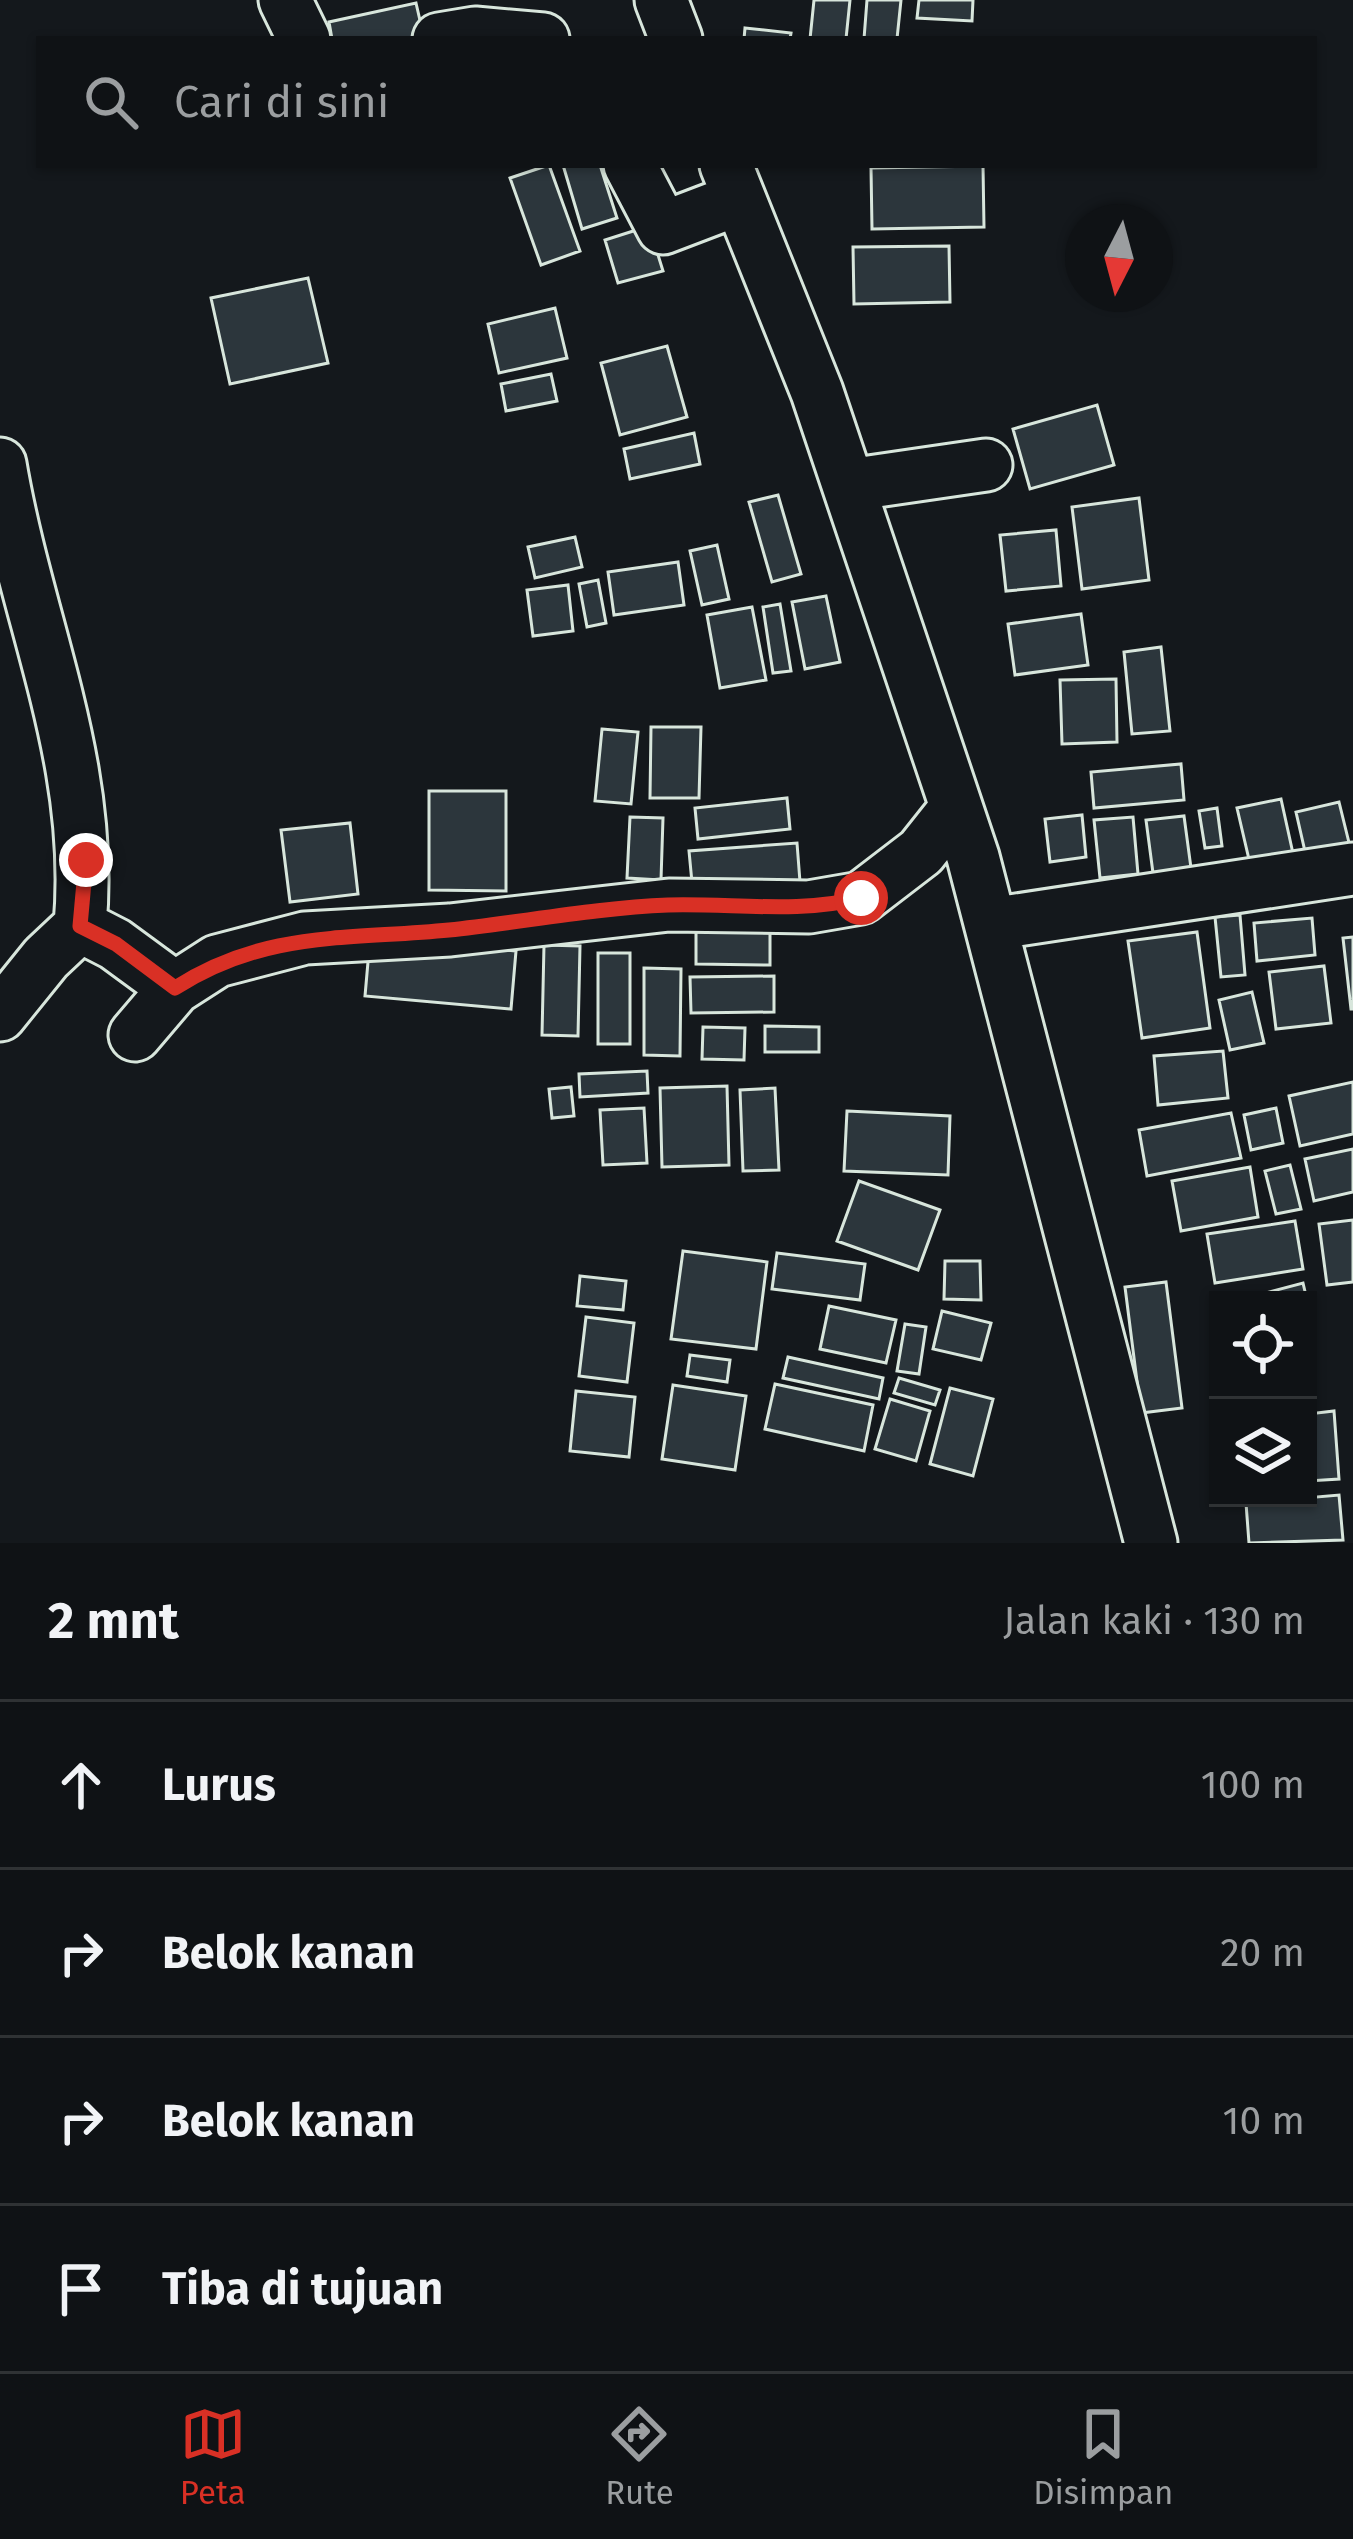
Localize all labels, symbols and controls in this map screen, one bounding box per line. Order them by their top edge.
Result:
search box [36,36,1317,168]
icon: search [78,69,144,135]
text: Cari di sini [174,75,390,129]
north arrow [1065,204,1173,312]
route end [59,833,113,887]
route start [834,871,888,925]
map controls [1209,1291,1317,1507]
button: locate [1209,1291,1317,1399]
button: layers [1209,1399,1317,1507]
text: 2 mnt [48,1590,179,1652]
text: Jalan kaki · 130 m [1003,1598,1305,1644]
icon: ahead [48,1752,114,1818]
text: Lurus [162,1758,276,1812]
text: 100 m [1201,1762,1305,1808]
icon: right [48,1920,114,1986]
text: Belok kanan [162,1926,415,1980]
text: 20 m [1220,1930,1305,1976]
icon: right [48,2088,114,2154]
text: Belok kanan [162,2094,415,2148]
text: 10 m [1223,2098,1305,2144]
icon: arrive [48,2256,114,2322]
text: Tiba di tujuan [162,2262,443,2316]
tab: Peta [180,2401,246,2513]
tab: Rute [605,2401,674,2513]
tab: Disimpan [1033,2401,1173,2513]

